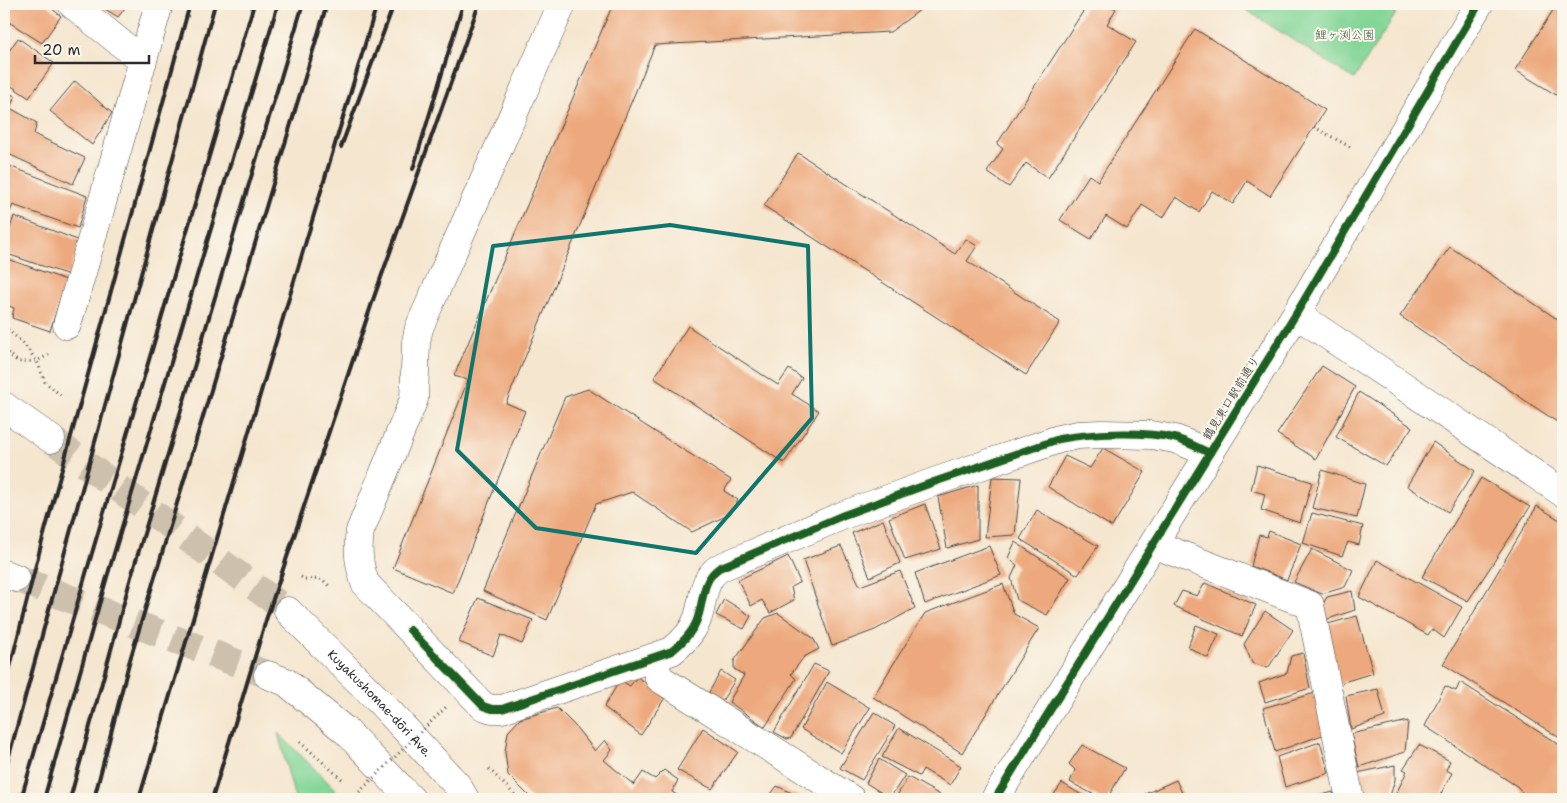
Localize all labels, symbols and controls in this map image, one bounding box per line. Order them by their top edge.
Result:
park label: 鯉ヶ渕公園 [1315,27,1375,43]
scale bar [35,32,149,64]
text: 20 m [42,40,81,60]
street label: 鶴見東口駅前通り [1199,353,1263,443]
street label: Kuyakushomae-dōri Ave. [324,646,435,760]

